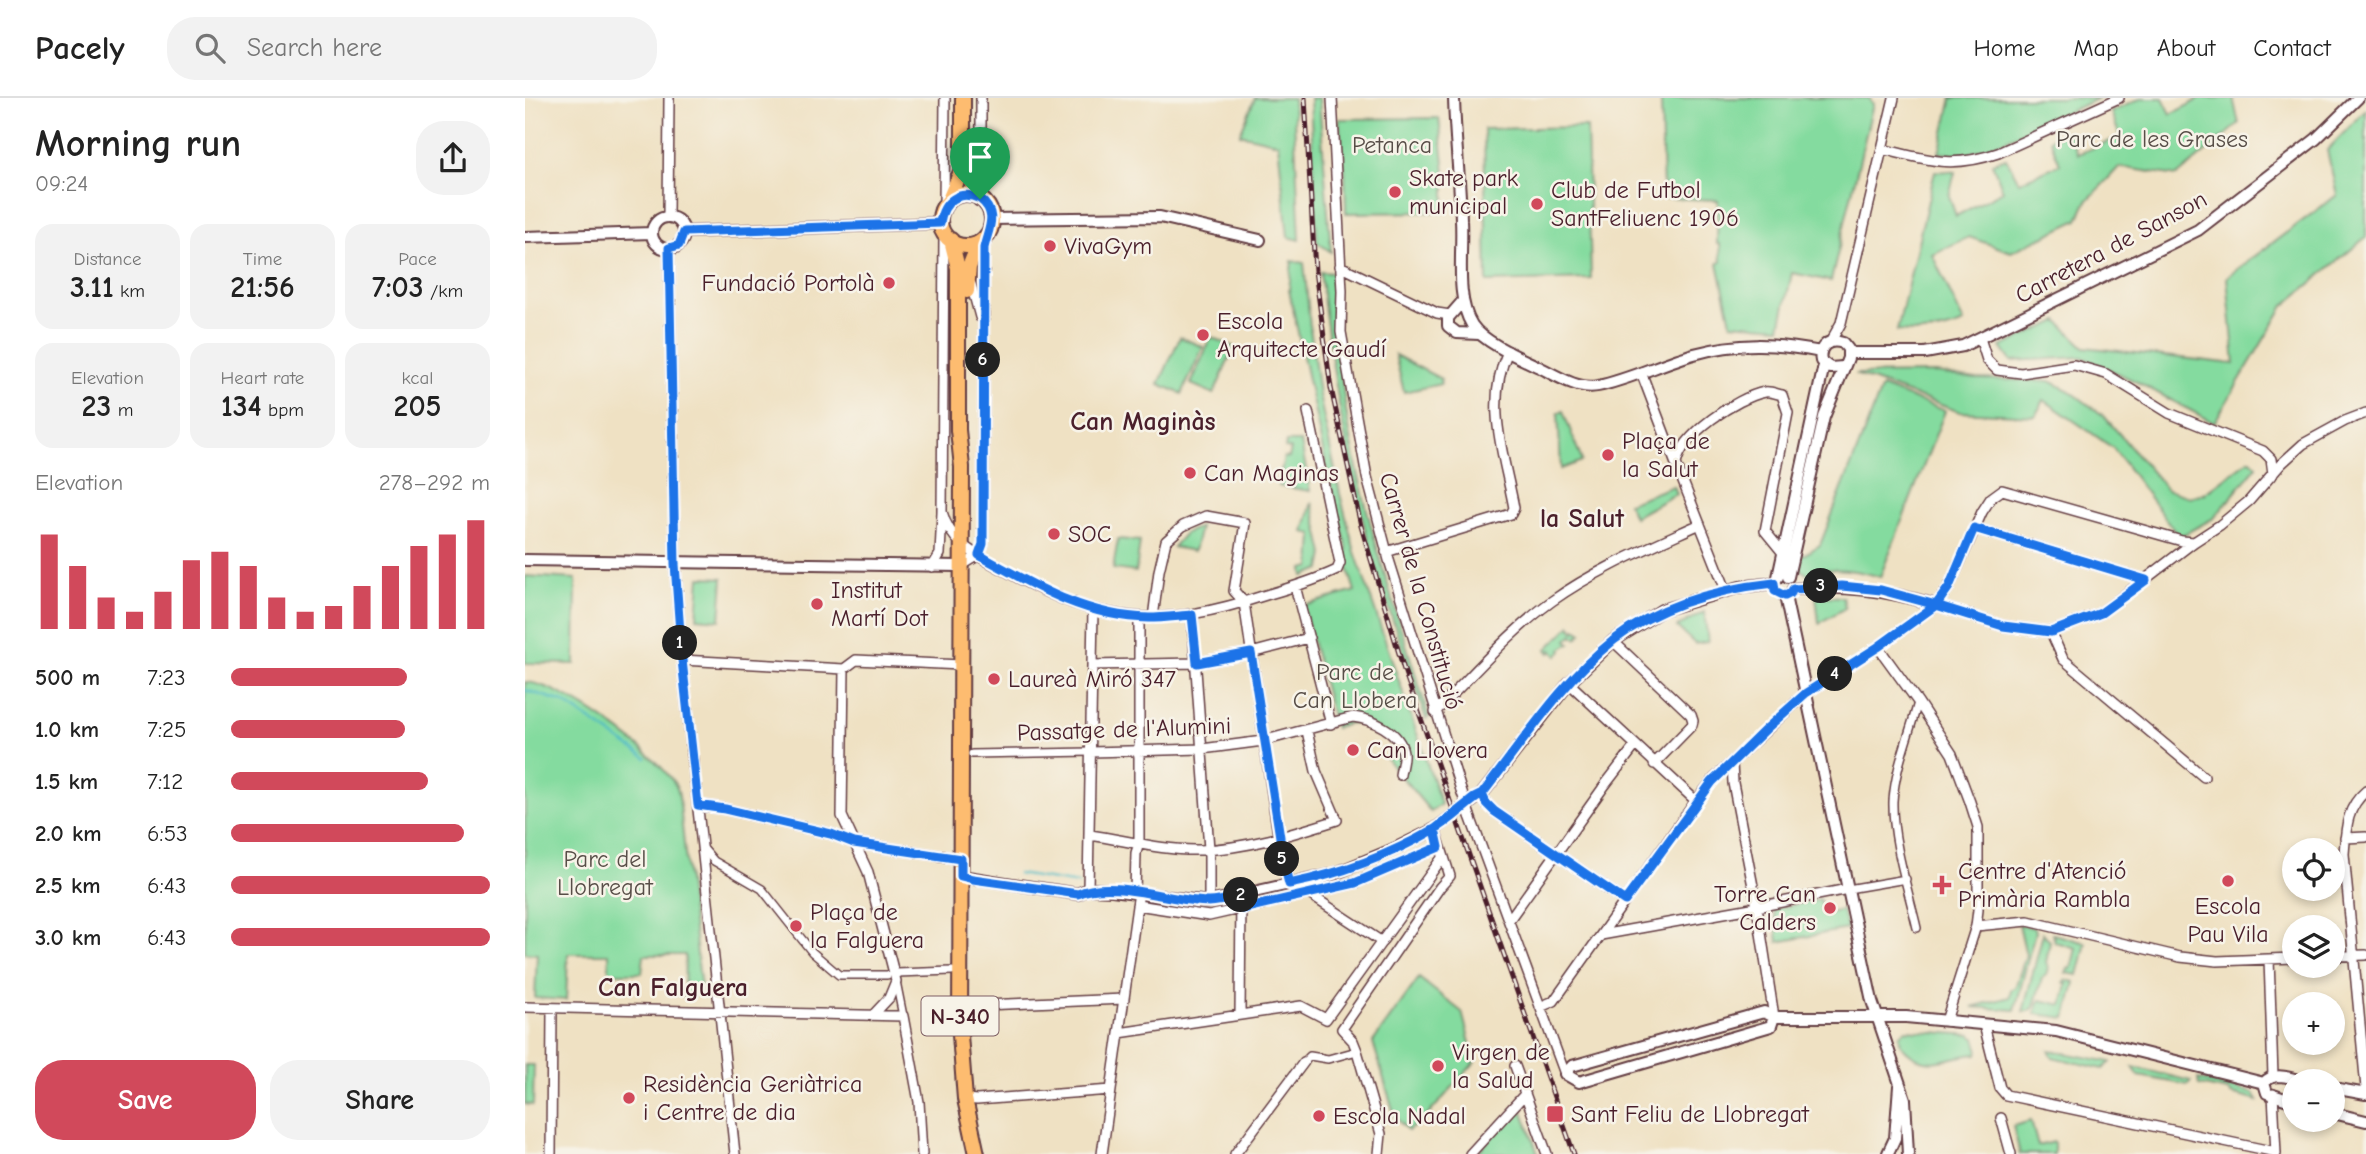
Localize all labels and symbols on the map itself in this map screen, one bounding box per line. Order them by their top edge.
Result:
park label: Parc de les Grases [2056,125,2248,153]
pin [950,127,1010,199]
park label: Petanca [1352,131,1432,159]
place label: Skate park municipal [1409,164,1519,220]
place label: Club de Futbol SantFeliuenc 1906 [1551,176,1739,232]
marker: Skate park municipal [1387,184,1403,200]
street label: Carretera de Sanson [2010,185,2212,309]
marker: Club de Futbol SantFeliuenc 1906 [1529,196,1545,212]
place label: VivaGym [1064,232,1152,260]
marker: VivaGym [1042,238,1058,254]
place label: Fundació Portolà [702,269,875,297]
marker: Fundació Portolà [881,275,897,291]
place label: Escola Arquitecte Gaudí [1217,307,1387,363]
marker: Escola Arquitecte Gaudí [1195,327,1211,343]
pin: 6 [965,342,1001,378]
district label: Can Maginàs [1070,407,1216,437]
place label: Plaça de la Salut [1622,427,1710,483]
marker: Plaça de la Salut [1600,447,1616,463]
place label: Can Maginas [1204,459,1339,487]
marker: Can Maginas [1182,465,1198,481]
street label: Carrer de la Constitució [1374,469,1468,713]
district label: la Salut [1540,504,1625,534]
place label: SOC [1068,520,1111,548]
marker: SOC [1046,526,1062,542]
pin: 3 [1803,568,1839,603]
place label: Institut Martí Dot [831,576,929,632]
marker: Institut Martí Dot [809,596,825,612]
pin: 1 [663,626,697,660]
pin: 4 [1817,656,1853,692]
park label: Parc de Can Llobera [1293,658,1417,714]
place label: Laureà Miró 347 [1008,665,1176,693]
marker: Laureà Miró 347 [986,671,1002,687]
street label: Passatge de l'Alumini [1016,711,1232,747]
place label: Can Llovera [1367,736,1488,764]
marker: Can Llovera [1345,742,1361,758]
pin: 5 [1265,842,1299,876]
park label: Parc del Llobregat [557,845,654,901]
place label: Centre d'Atenció Primària Rambla [1958,857,2131,913]
marker: Escola Pau Vila [2220,873,2236,889]
marker: Centre d'Atenció Primària Rambla [1932,875,1952,895]
pin: 2 [1223,878,1259,912]
place label: Torre Can Calders [1714,880,1816,936]
place label: Escola Pau Vila [2187,892,2269,948]
place label: Plaça de la Falguera [810,898,924,954]
marker: Torre Can Calders [1822,900,1838,916]
marker: Plaça de la Falguera [788,918,804,934]
district label: Can Falguera [598,973,748,1003]
road number: N-340 [921,996,999,1035]
place label: Virgen de la Salud [1452,1038,1550,1094]
marker: Virgen de la Salud [1430,1058,1446,1074]
place label: Residència Geriàtrica i Centre de dia [643,1070,862,1126]
marker: Residència Geriàtrica i Centre de dia [621,1090,637,1106]
place label: Sant Feliu de Llobregat [1571,1100,1810,1128]
place label: Escola Nadal [1333,1102,1466,1130]
marker: Sant Feliu de Llobregat [1545,1104,1565,1124]
marker: Escola Nadal [1311,1108,1327,1124]

